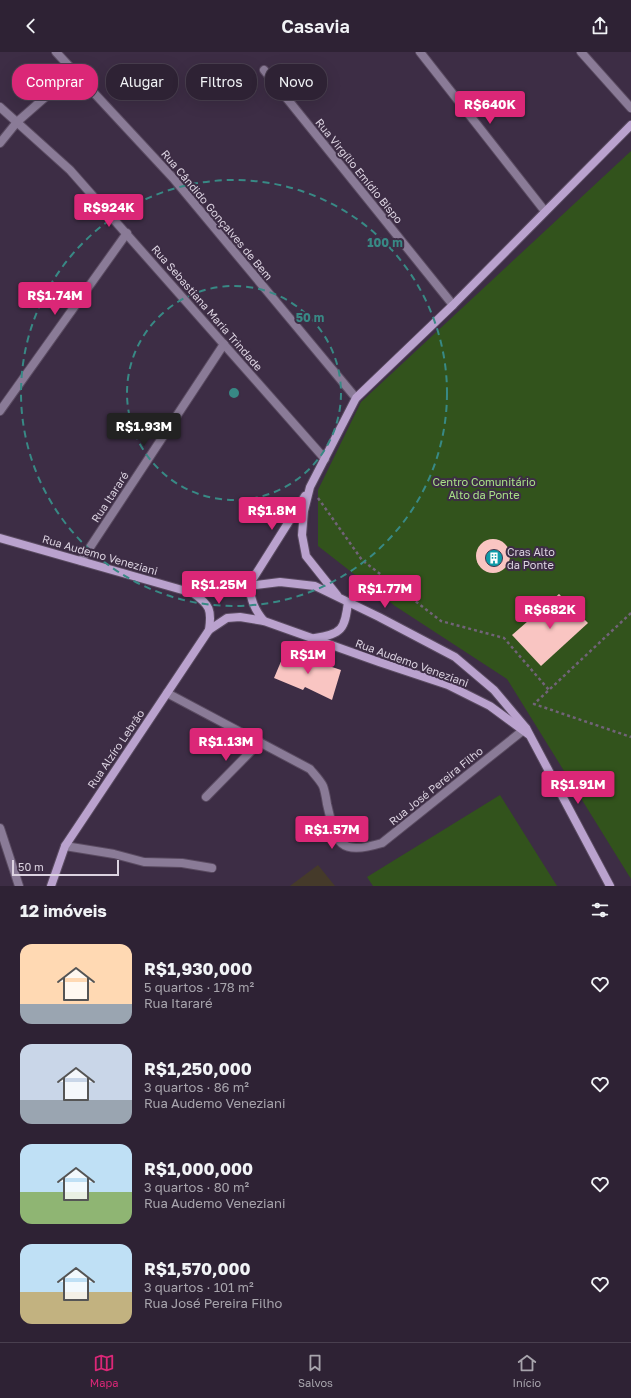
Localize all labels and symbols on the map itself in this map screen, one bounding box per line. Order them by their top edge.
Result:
pin: R$640K [457,91,523,125]
street label: Rua Virgílio Emídio Bispo [313,116,406,226]
street label: Rua Cândido Gonçalves de Bem [159,147,276,282]
pin: R$924K [76,194,142,228]
text: 100 m [367,235,403,250]
street label: Rua Sebastiana Maria Trindade [149,242,266,373]
pin: R$1.74M [18,282,92,316]
text: 50 m [296,310,324,325]
centre of rings [227,386,241,400]
pin: R$1.93M [107,413,181,447]
street label: Rua Itararé [88,469,131,525]
park label: Centro Comunitário Alto da Ponte [432,475,536,501]
pin: R$1.8M [239,497,305,531]
street label: Rua Audemo Veneziani [41,532,159,577]
place label: Cras Alto da Ponte [507,545,555,571]
building icon: Cras Alto da Ponte [484,548,504,568]
pin: R$1.25M [182,571,256,605]
pin: R$1.77M [348,575,422,609]
pin: R$682K [517,596,583,630]
street label: Rua Audemo Veneziani [354,636,471,689]
pin: R$1M [284,641,332,675]
street label: Rua Alzíro Lebrão [84,707,147,791]
pin: R$1.13M [189,728,263,762]
street label: Rua José Pereira Filho [386,743,486,827]
pin: R$1.91M [541,771,615,805]
pin: R$1.57M [295,816,369,850]
scale bar [12,858,119,877]

